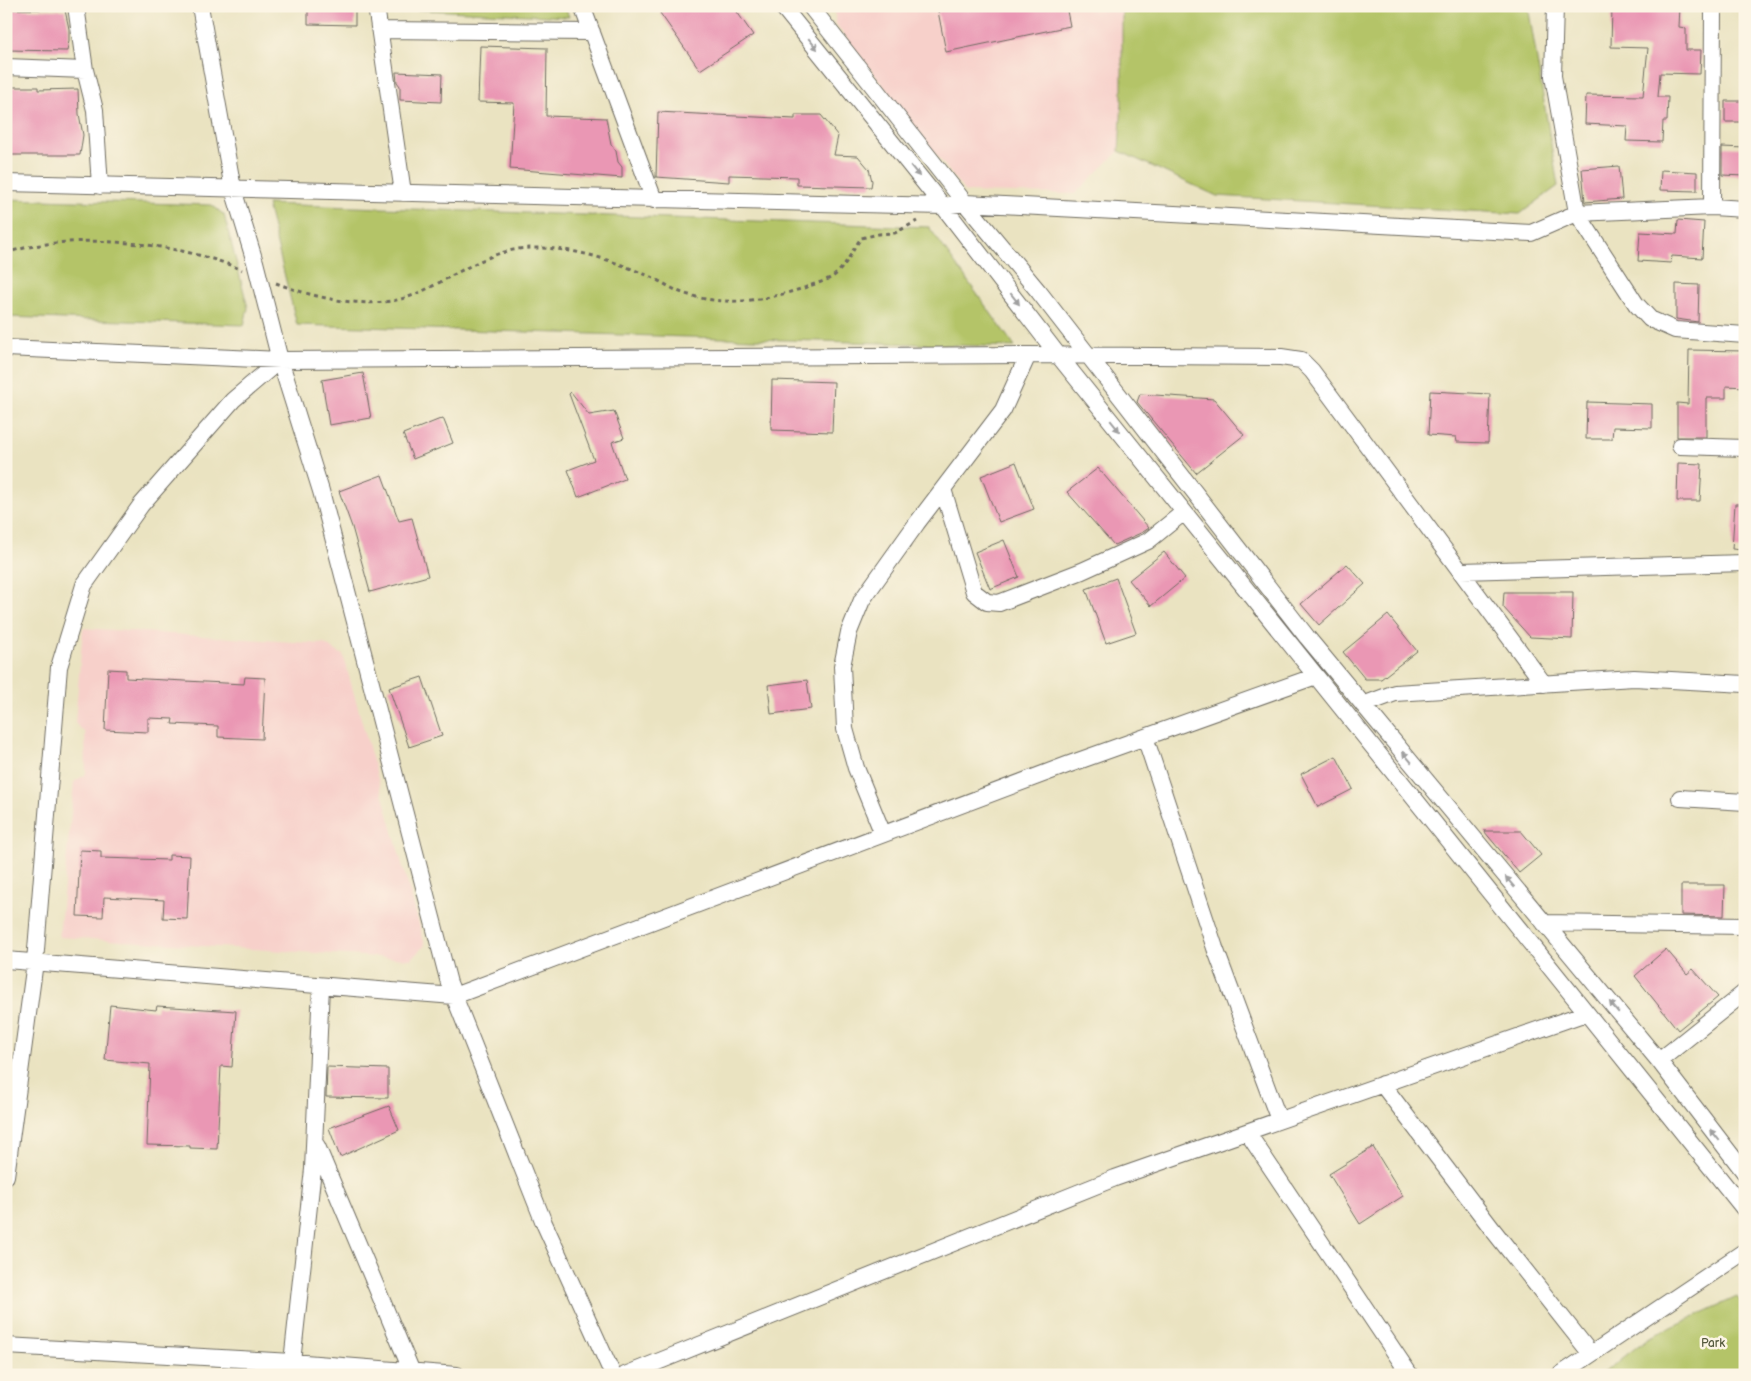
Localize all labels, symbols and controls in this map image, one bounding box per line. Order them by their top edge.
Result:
one-way arrow [807,37,818,50]
one-way arrow [909,164,920,177]
one-way arrow [1009,292,1020,305]
one-way arrow [1110,420,1121,433]
one-way arrow [1401,751,1412,764]
one-way arrow [1504,877,1516,889]
one-way arrow [1608,1001,1619,1014]
one-way arrow [1710,1128,1720,1141]
park label: Park [1701,1336,1725,1351]

